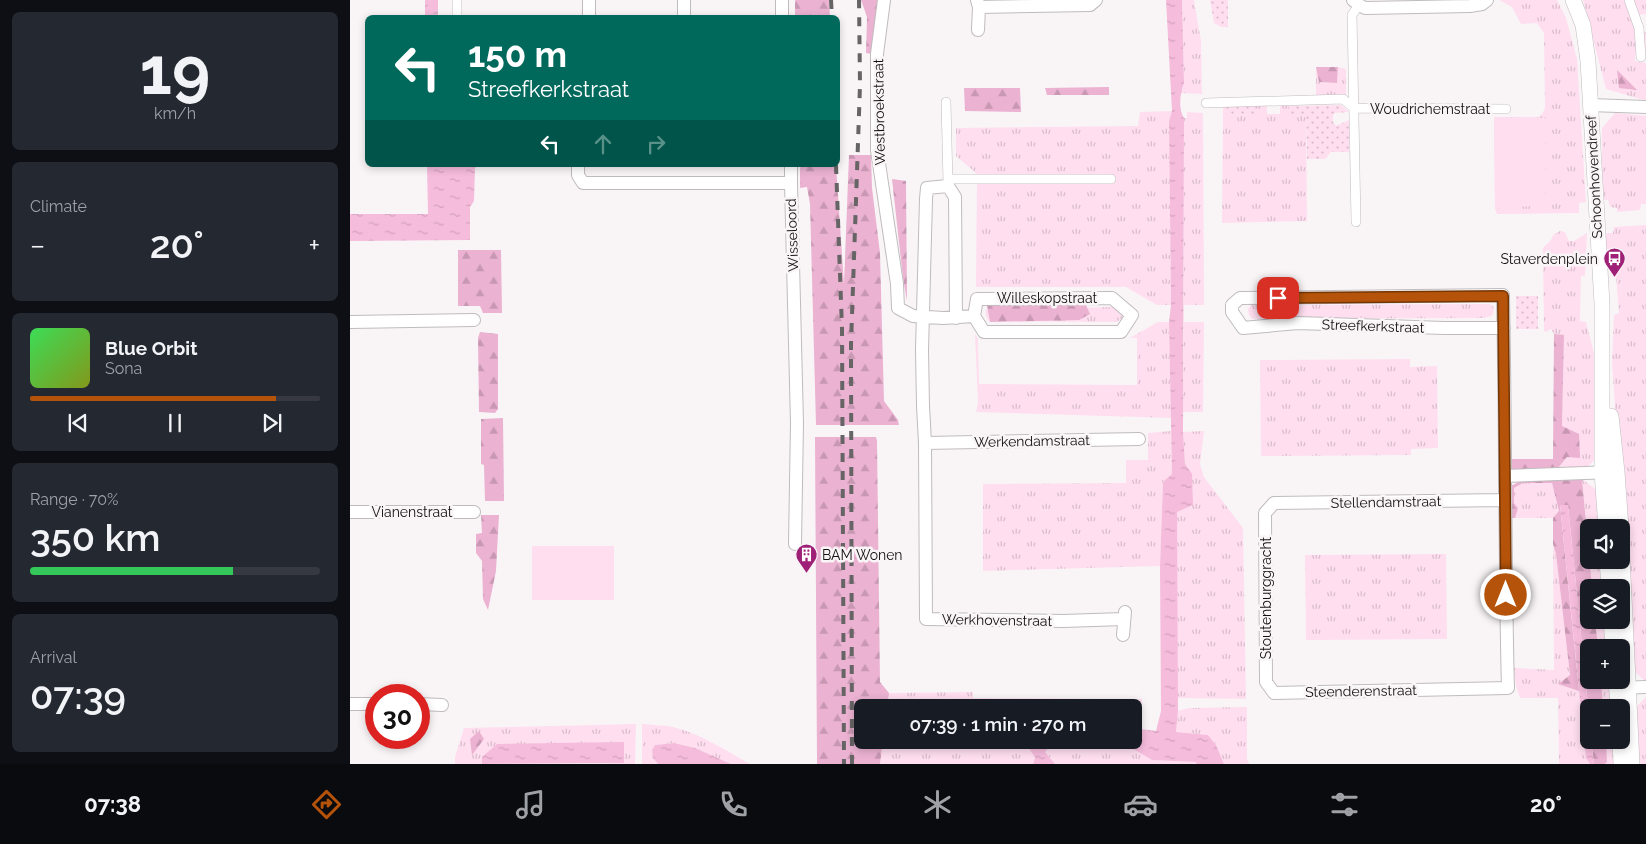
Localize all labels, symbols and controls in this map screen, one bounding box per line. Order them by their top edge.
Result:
text: 19 [140,33,210,109]
text: 150 m [468,34,567,75]
icon: left [385,35,450,100]
street label: Westbroekstraat [870,58,888,166]
text: Streefkerkstraat [468,76,629,102]
street label: Woudrichemstraat [1370,101,1490,117]
text: km/h [154,104,196,123]
street label: Schoonhovendreef [1583,114,1605,239]
icon: left [536,130,564,158]
icon: ahead [589,130,617,158]
icon: right [642,130,670,158]
text: Climate [30,197,87,216]
street label: Wisseloord [783,198,801,272]
text: 20° [150,222,204,267]
text: − [30,229,45,262]
text: + [308,229,320,262]
bus stop icon: Staverdenplein [1602,247,1626,278]
place label: Staverdenplein [1500,251,1598,267]
pin [1257,277,1299,319]
icon: arrive [1264,284,1292,312]
street label: Willeskopstraat [997,290,1098,306]
street label: Streefkerkstraat [1321,316,1425,336]
text: Blue Orbit [105,337,197,359]
text: Sona [105,359,142,378]
icon: previous [64,409,92,437]
icon: pause [161,409,189,437]
icon: next [258,409,286,437]
street label: Werkendamstraat [974,432,1090,450]
text: Range · 70% [30,490,119,509]
street label: Stellendamstraat [1331,493,1442,511]
street label: Vianenstraat [372,504,453,520]
text: 350 km [30,515,161,560]
map controls [1580,519,1630,749]
button: sound [1580,519,1630,569]
street label: Stoutenburggracht [1258,536,1274,659]
building icon: BAM Wonen [794,543,818,574]
place label: BAM Wonen [822,547,903,563]
position arrow [1479,568,1531,620]
button: layers [1580,579,1630,629]
street label: Werkhovenstraat [942,611,1053,629]
button: + [1580,639,1630,689]
text: Arrival [30,648,77,667]
text: 07:39 [30,673,126,718]
street label: Steenderenstraat [1305,682,1417,700]
speed limit sign: 30 [365,684,430,749]
button: − [1580,699,1630,749]
text: 07:39 · 1 min · 270 m [910,713,1086,735]
icon: directions [309,787,344,822]
icon: music [513,787,548,822]
icon: phone [716,787,751,822]
icon: climate [920,787,955,822]
icon: car [1123,787,1158,822]
icon: filters [1327,787,1362,822]
text: 07:38 [84,791,141,817]
text: 20° [1530,791,1562,817]

